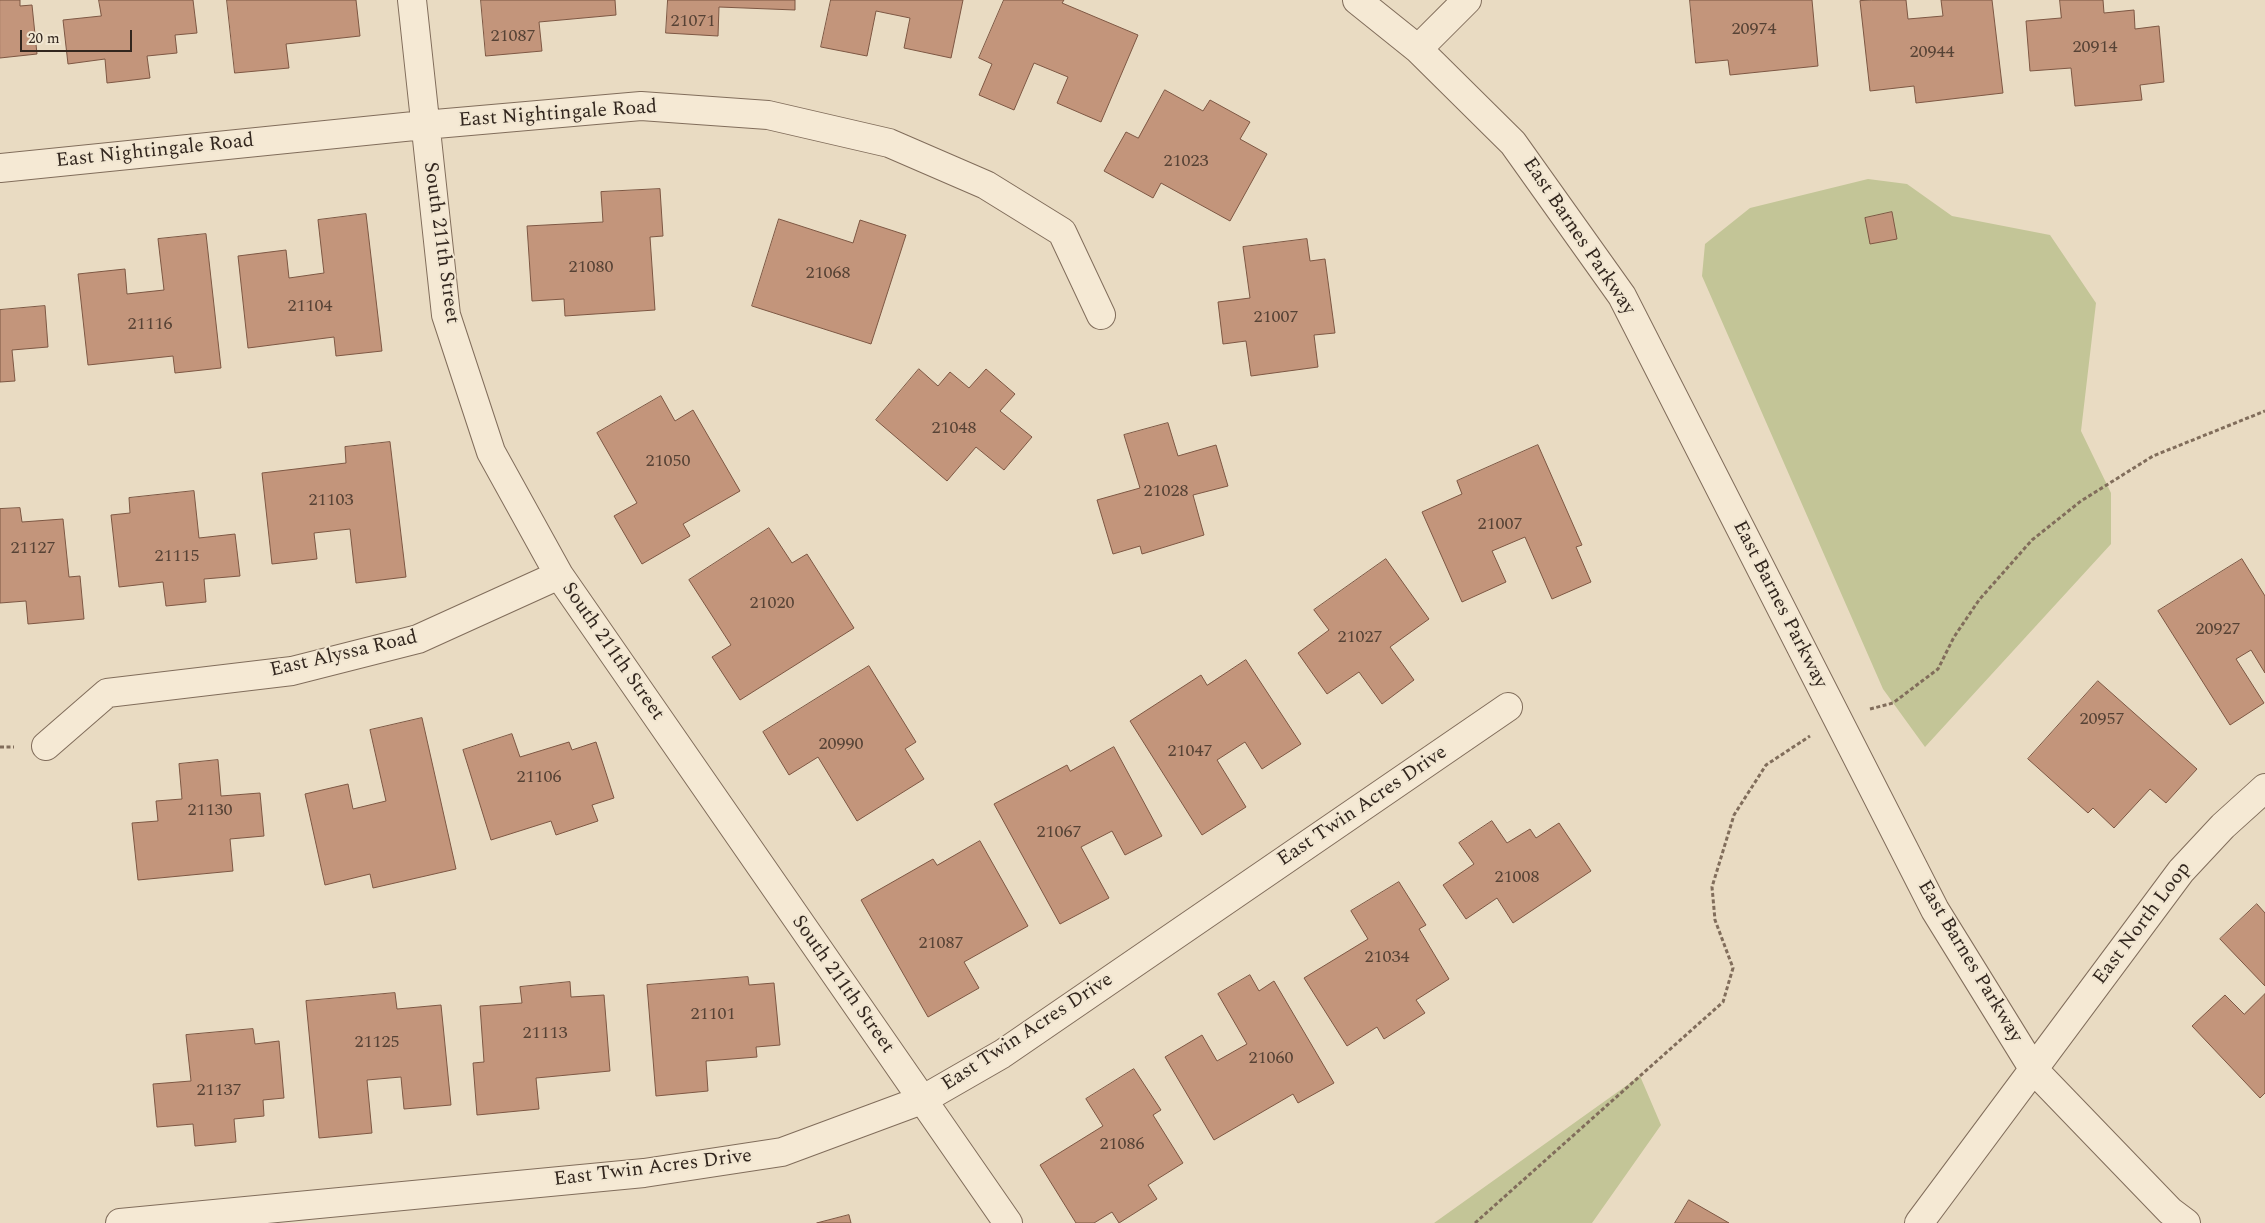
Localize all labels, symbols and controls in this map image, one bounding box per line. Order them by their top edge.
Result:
house number: 21071 [671,11,715,33]
house number: 20974 [1732,19,1776,41]
scale bar [22,20,135,52]
house number: 21087 [491,26,535,48]
text: 20 m [28,27,60,50]
house number: 20914 [2073,37,2117,59]
house number: 20944 [1910,42,1954,64]
street label: East Nightingale Road [458,96,658,134]
street label: East Nightingale Road [55,130,255,174]
house number: 21023 [1164,151,1208,173]
street label: East Barnes Parkway [1516,154,1640,320]
street label: South 211th Street [417,161,463,325]
house number: 21080 [569,257,613,279]
house number: 21068 [806,263,850,285]
house number: 21104 [288,296,332,318]
house number: 21007 [1254,307,1298,329]
house number: 21116 [128,314,172,336]
house number: 21048 [932,418,976,440]
house number: 21050 [646,451,690,473]
house number: 21028 [1144,481,1188,503]
house number: 21103 [309,490,353,512]
house number: 21007 [1478,514,1522,536]
street label: East Barnes Parkway [1726,517,1832,693]
house number: 21127 [11,538,55,560]
house number: 21115 [155,546,199,568]
street label: South 211th Street [555,578,669,726]
house number: 21020 [750,593,794,615]
house number: 20927 [2196,619,2240,641]
street label: East Alyssa Road [268,626,420,684]
house number: 21027 [1338,627,1382,649]
house number: 20957 [2080,709,2124,731]
house number: 20990 [819,734,863,756]
house number: 21047 [1168,741,1212,763]
street label: East Twin Acres Drive [1274,741,1452,873]
house number: 21106 [517,767,561,789]
house number: 21130 [188,800,232,822]
house number: 21067 [1037,822,1081,844]
street label: East North Loop [2089,858,2197,990]
house number: 21008 [1495,867,1539,889]
street label: East Barnes Parkway [1911,877,2027,1047]
street label: South 211th Street [785,911,899,1059]
house number: 21087 [919,933,963,955]
house number: 21034 [1365,947,1409,969]
street label: East Twin Acres Drive [938,969,1118,1097]
house number: 21101 [691,1004,735,1026]
house number: 21113 [523,1023,567,1045]
house number: 21125 [355,1032,399,1054]
house number: 21060 [1249,1048,1293,1070]
house number: 21137 [197,1080,241,1102]
house number: 21086 [1100,1134,1144,1156]
street label: East Twin Acres Drive [553,1145,753,1193]

